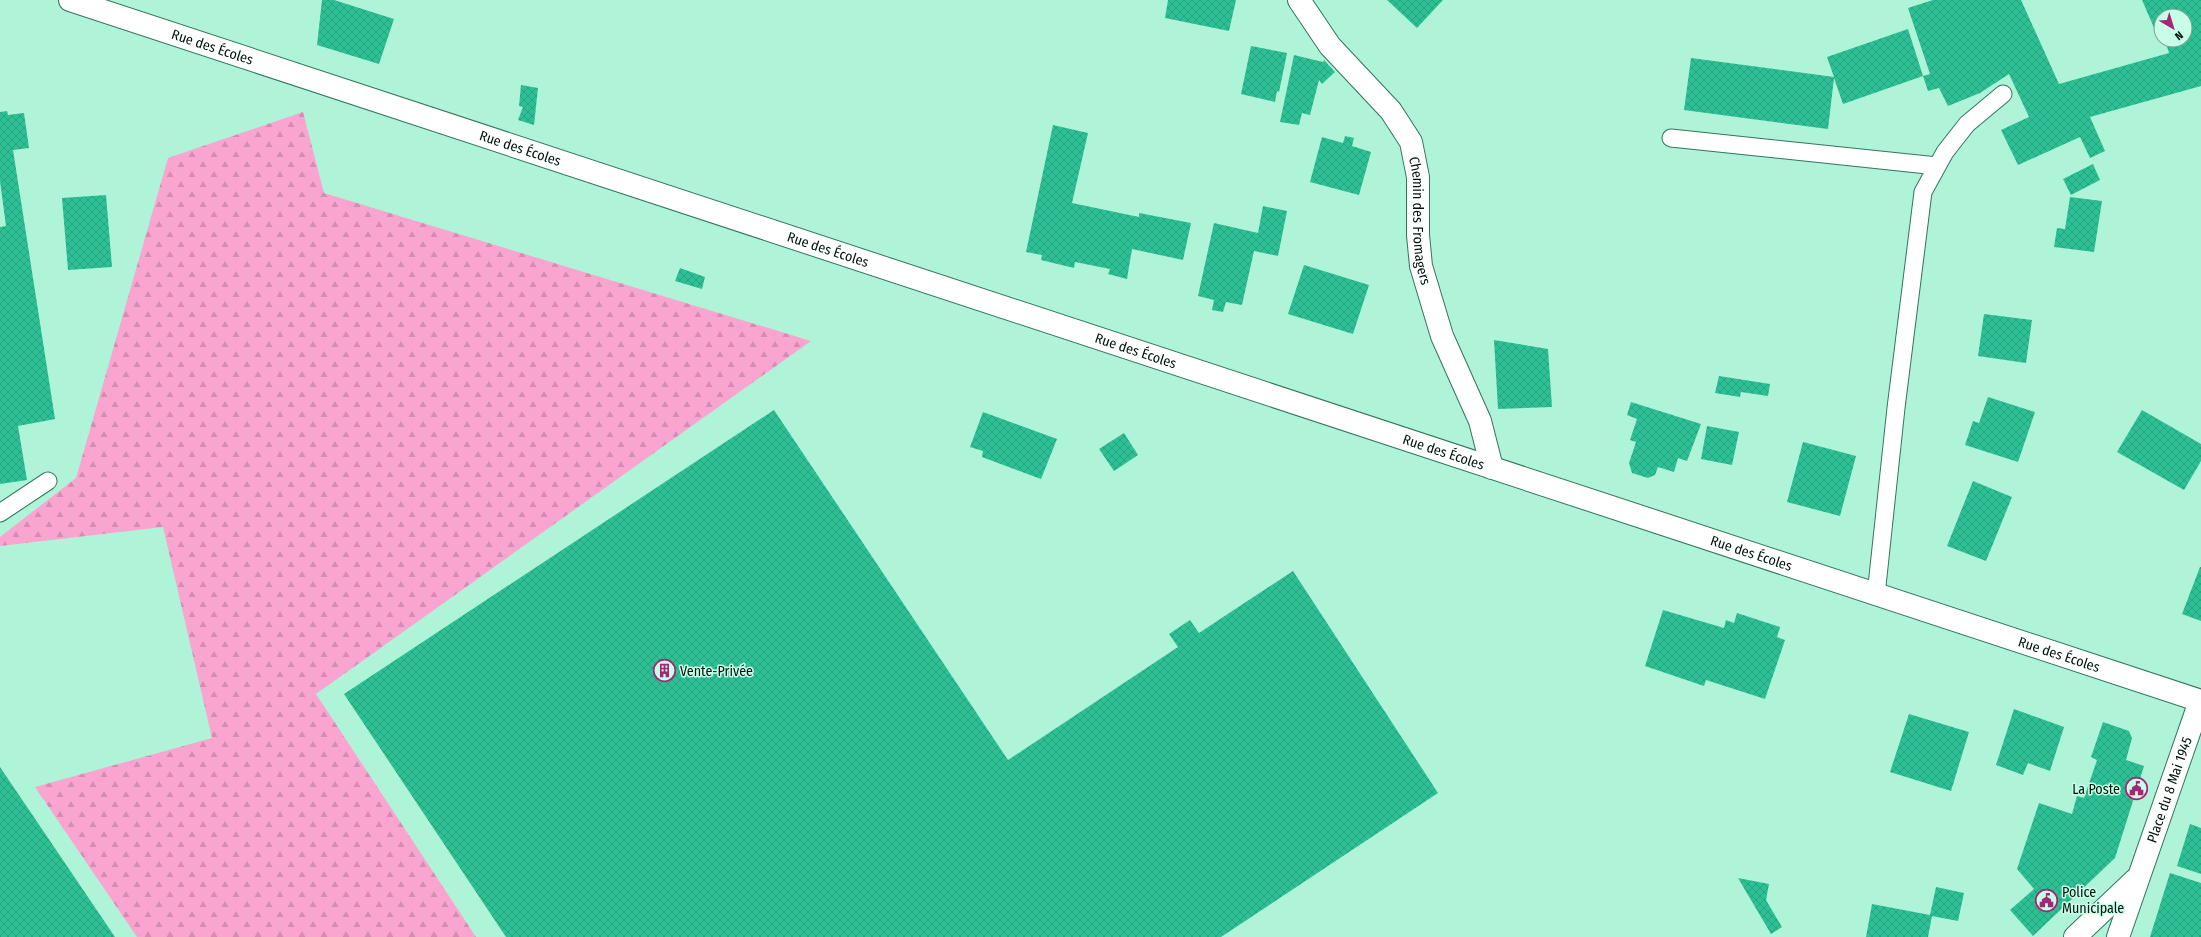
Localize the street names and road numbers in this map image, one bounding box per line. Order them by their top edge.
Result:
street label: Rue des Écoles [170,26,255,68]
street label: Rue des Écoles [477,127,563,169]
street label: Chemin des Fromagers [1406,155,1435,287]
street label: Rue des Écoles [785,228,871,271]
street label: Rue des Écoles [1093,329,1179,372]
street label: Rue des Écoles [1401,431,1487,473]
street label: Rue des Écoles [1708,532,1794,574]
street label: Rue des Écoles [2016,633,2102,676]
street label: Place du 8 Mai 1945 [2143,734,2195,845]

